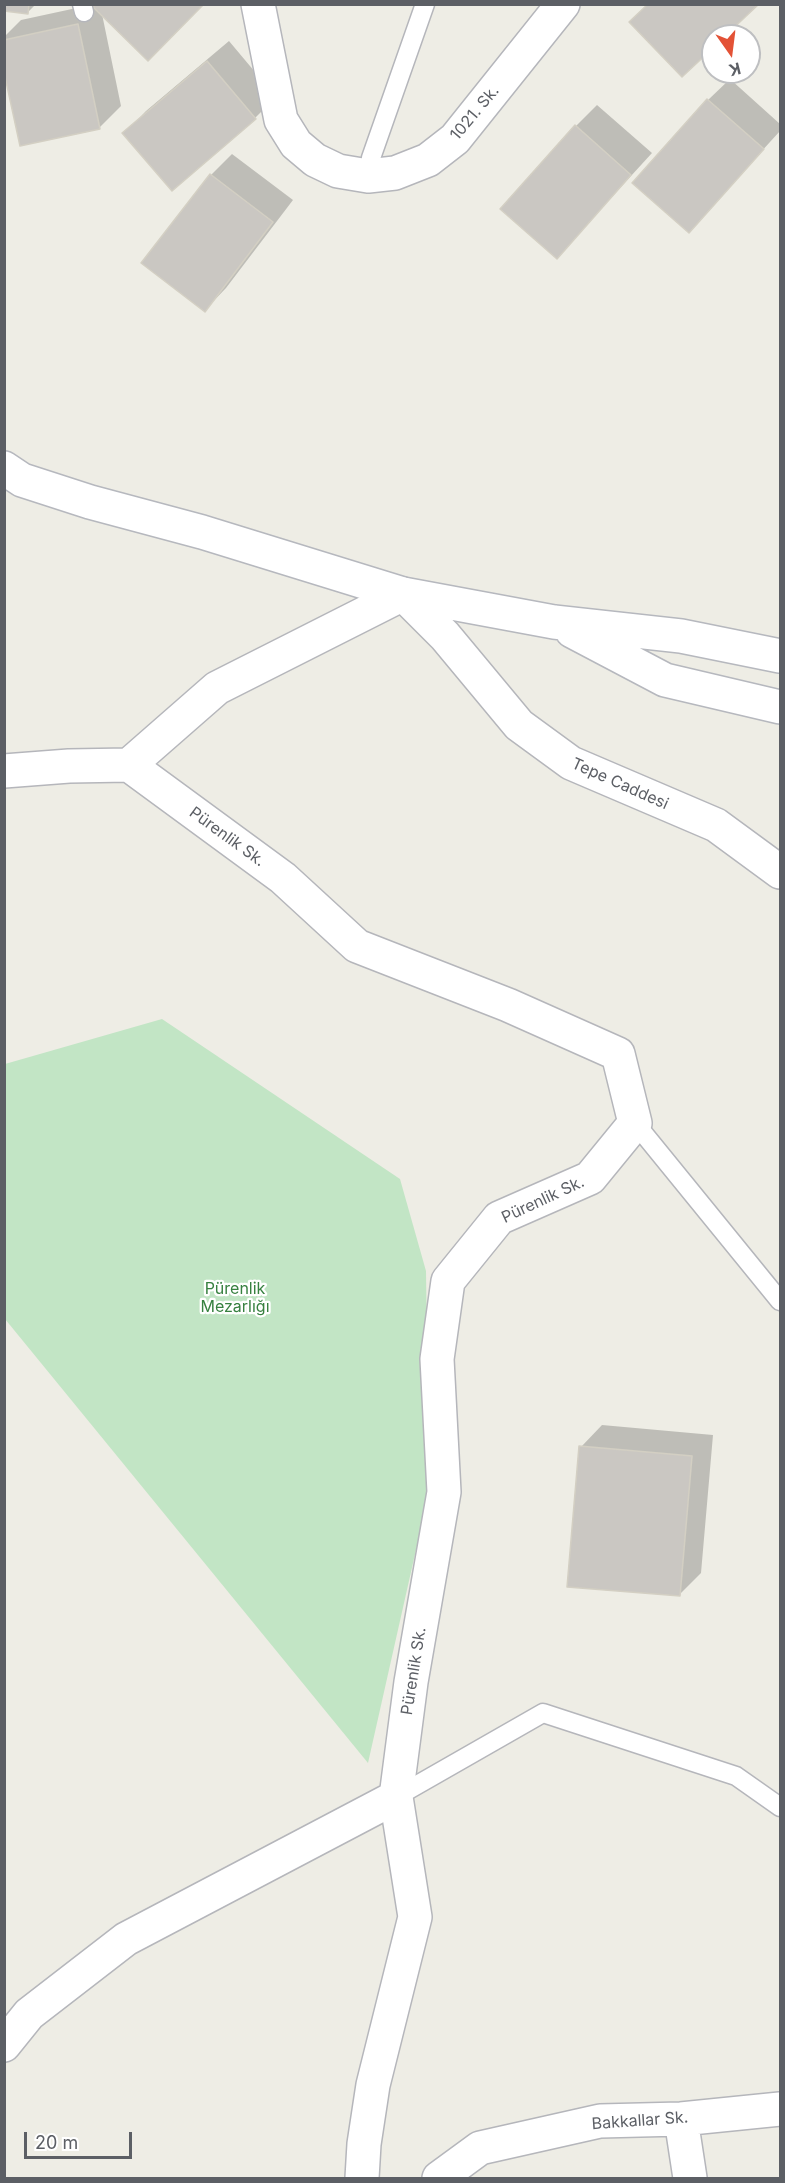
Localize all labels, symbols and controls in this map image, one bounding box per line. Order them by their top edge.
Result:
north arrow [701,24,761,84]
text: K [727,58,743,81]
street label: 1021. Sk. [447,82,503,144]
street label: Tepe Caddesi [569,754,671,814]
street label: Pürenlik Sk. [185,803,269,871]
street label: Pürenlik Sk. [499,1173,587,1227]
park label: Pürenlik Mezarlığı [200,1279,270,1317]
street label: Pürenlik Sk. [398,1626,430,1716]
street label: Bakkallar Sk. [591,2108,689,2134]
scale bar [27,2120,135,2158]
text: 20 m [35,2132,78,2153]

